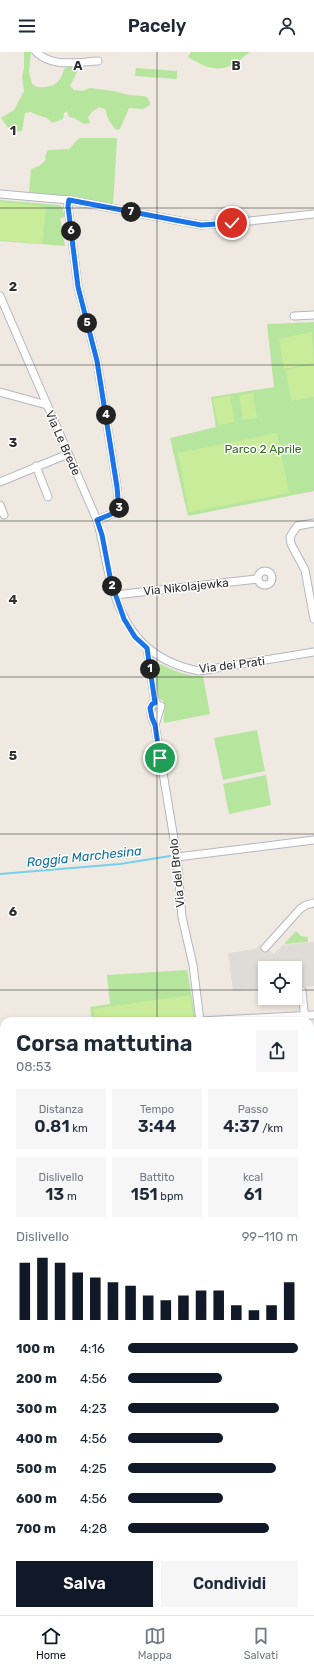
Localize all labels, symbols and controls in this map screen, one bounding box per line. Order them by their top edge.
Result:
icon: menu [16,15,38,37]
text: Pacely [128,15,186,37]
icon: person [276,15,298,37]
text: A [73,58,83,73]
text: B [231,58,241,73]
text: 1 [10,123,16,138]
pin: 7 [121,202,141,222]
text: 7 [128,205,134,218]
pin [215,206,249,240]
icon: check [221,212,243,234]
pin: 6 [61,221,81,241]
text: 6 [67,224,75,237]
text: 2 [9,279,17,294]
pin: 5 [77,313,97,333]
text: 5 [83,316,91,329]
pin: 4 [96,405,116,425]
street label: Via Le Brede [42,408,84,478]
text: 4 [102,408,110,421]
text: 3 [9,435,18,450]
park label: Parco 2 Aprile [224,442,302,456]
pin: 3 [109,498,129,518]
text: 3 [115,501,123,514]
pin: 2 [102,576,122,596]
street label: Via Nikolajewka [143,576,229,598]
text: 2 [108,579,116,592]
text: 4 [9,592,18,607]
street label: Via dei Prati [198,654,266,676]
pin: 1 [140,659,160,679]
text: 1 [147,662,153,675]
pin [143,741,177,775]
icon: arrive [149,747,171,769]
text: 5 [9,748,17,763]
street label: Via del Brolo [166,838,188,908]
water label: Roggia Marchesina [26,843,143,871]
text: 6 [9,904,18,919]
map controls [258,961,302,1005]
button: locate [258,961,302,1005]
text: Corsa mattutina [16,1030,192,1057]
button: share [256,1030,298,1072]
text: 08:53 [16,1059,51,1074]
text: Distanza [39,1103,83,1116]
text: Tempo [140,1103,174,1116]
text: Passo [238,1103,268,1116]
text: 0.81 [34,1116,70,1136]
text: 3:44 [138,1116,176,1136]
text: 4:37 [223,1116,260,1136]
text: km [70,1122,88,1135]
text: /km [260,1122,283,1135]
text: Dislivello [39,1171,83,1184]
text: Battito [139,1171,175,1184]
text: kcal [243,1171,263,1184]
text: 13 [45,1184,64,1204]
text: 151 [131,1184,158,1204]
text: 61 [244,1184,262,1204]
text: m [64,1190,77,1203]
text: bpm [158,1190,183,1203]
text: Dislivello [16,1229,69,1244]
text: 99–110 m [242,1229,298,1244]
text: 100 m [16,1341,55,1356]
text: 4:16 [80,1341,105,1356]
text: 200 m [16,1371,57,1386]
text: 4:56 [80,1371,107,1386]
text: 300 m [16,1401,57,1416]
text: 4:23 [80,1401,107,1416]
text: 400 m [16,1431,57,1446]
text: 4:56 [80,1431,107,1446]
text: 500 m [16,1461,57,1476]
text: 4:25 [80,1461,107,1476]
text: 600 m [16,1491,57,1506]
text: 4:56 [80,1491,107,1506]
text: 700 m [16,1521,56,1536]
text: 4:28 [80,1521,107,1536]
button: Salva [16,1561,153,1607]
button: Condividi [161,1561,298,1607]
tab: Home [36,1625,66,1662]
tab: Mappa [138,1625,172,1662]
tab: Salvati [244,1625,278,1662]

